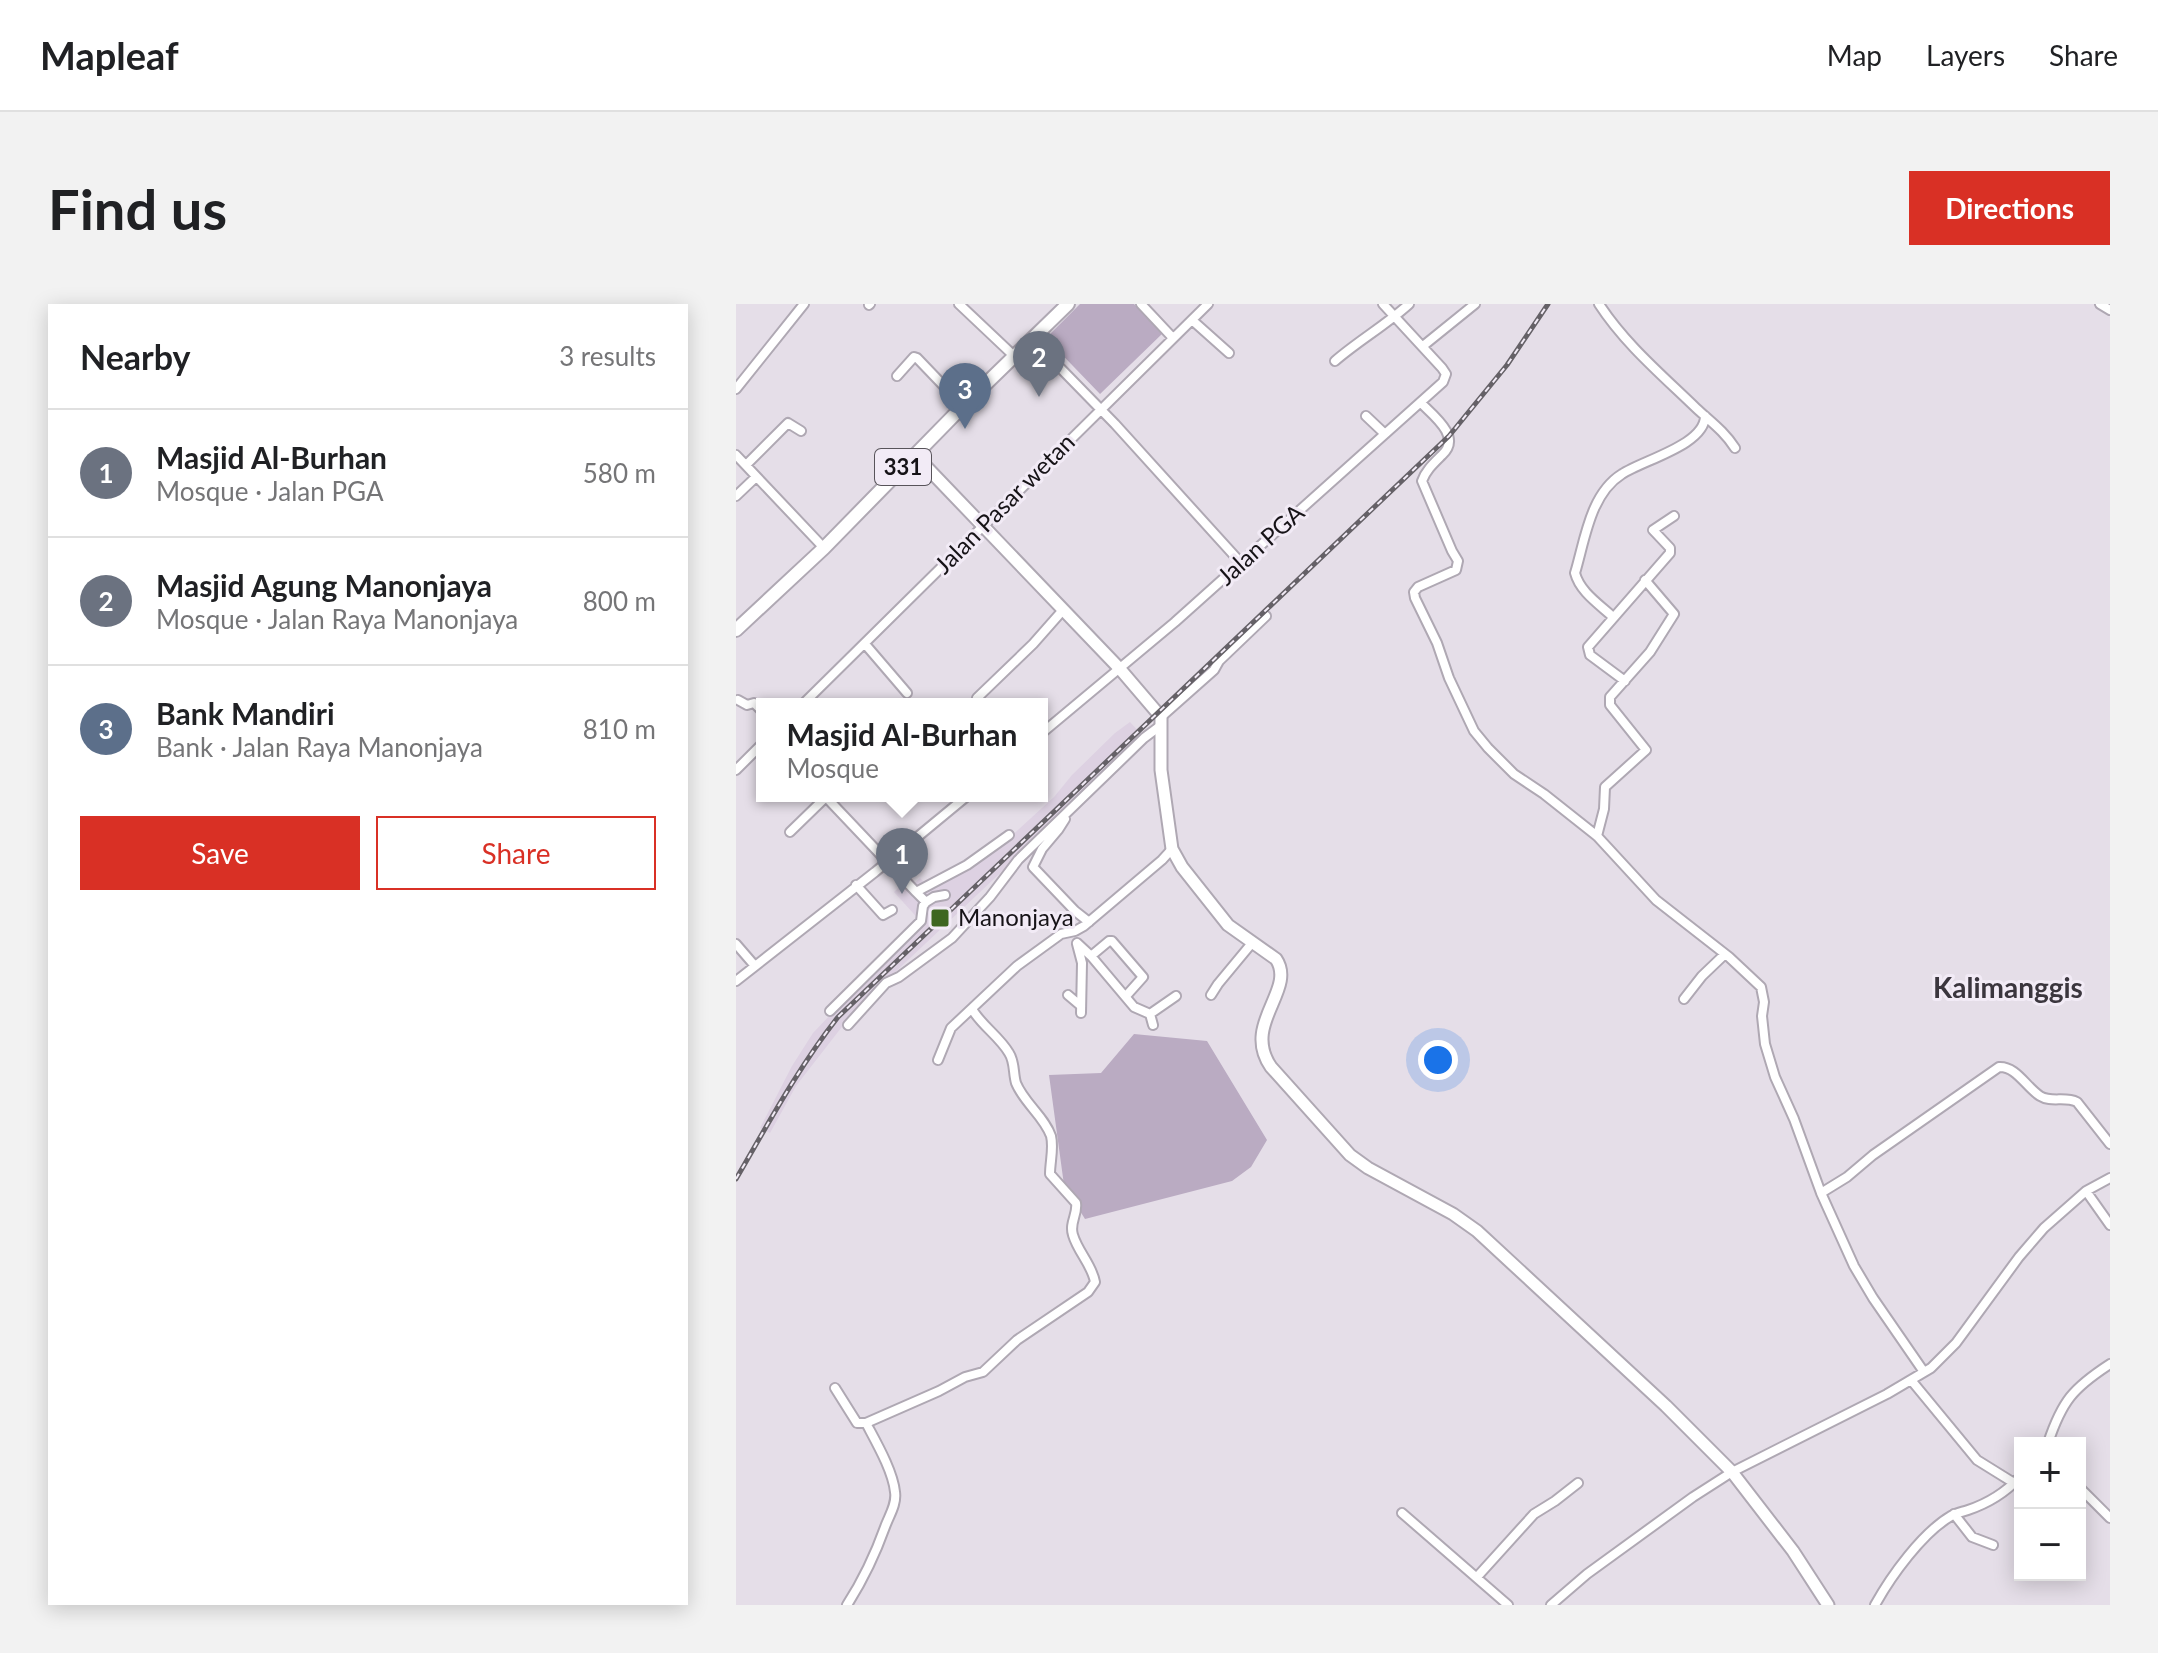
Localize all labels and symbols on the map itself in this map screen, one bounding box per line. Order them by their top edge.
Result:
pin: 2 [1013,331,1065,397]
pin: 3 [939,363,991,429]
street label: Jalan Pasar wetan [928,427,1080,579]
road number: 331 [875,449,931,485]
street label: Jalan PGA [1211,497,1310,590]
pin: 1 [876,828,928,894]
place label: Manonjaya [958,902,1074,931]
marker: Manonjaya [929,907,951,929]
district label: Kalimanggis [1933,970,2083,1004]
your location [1418,1040,1458,1080]

